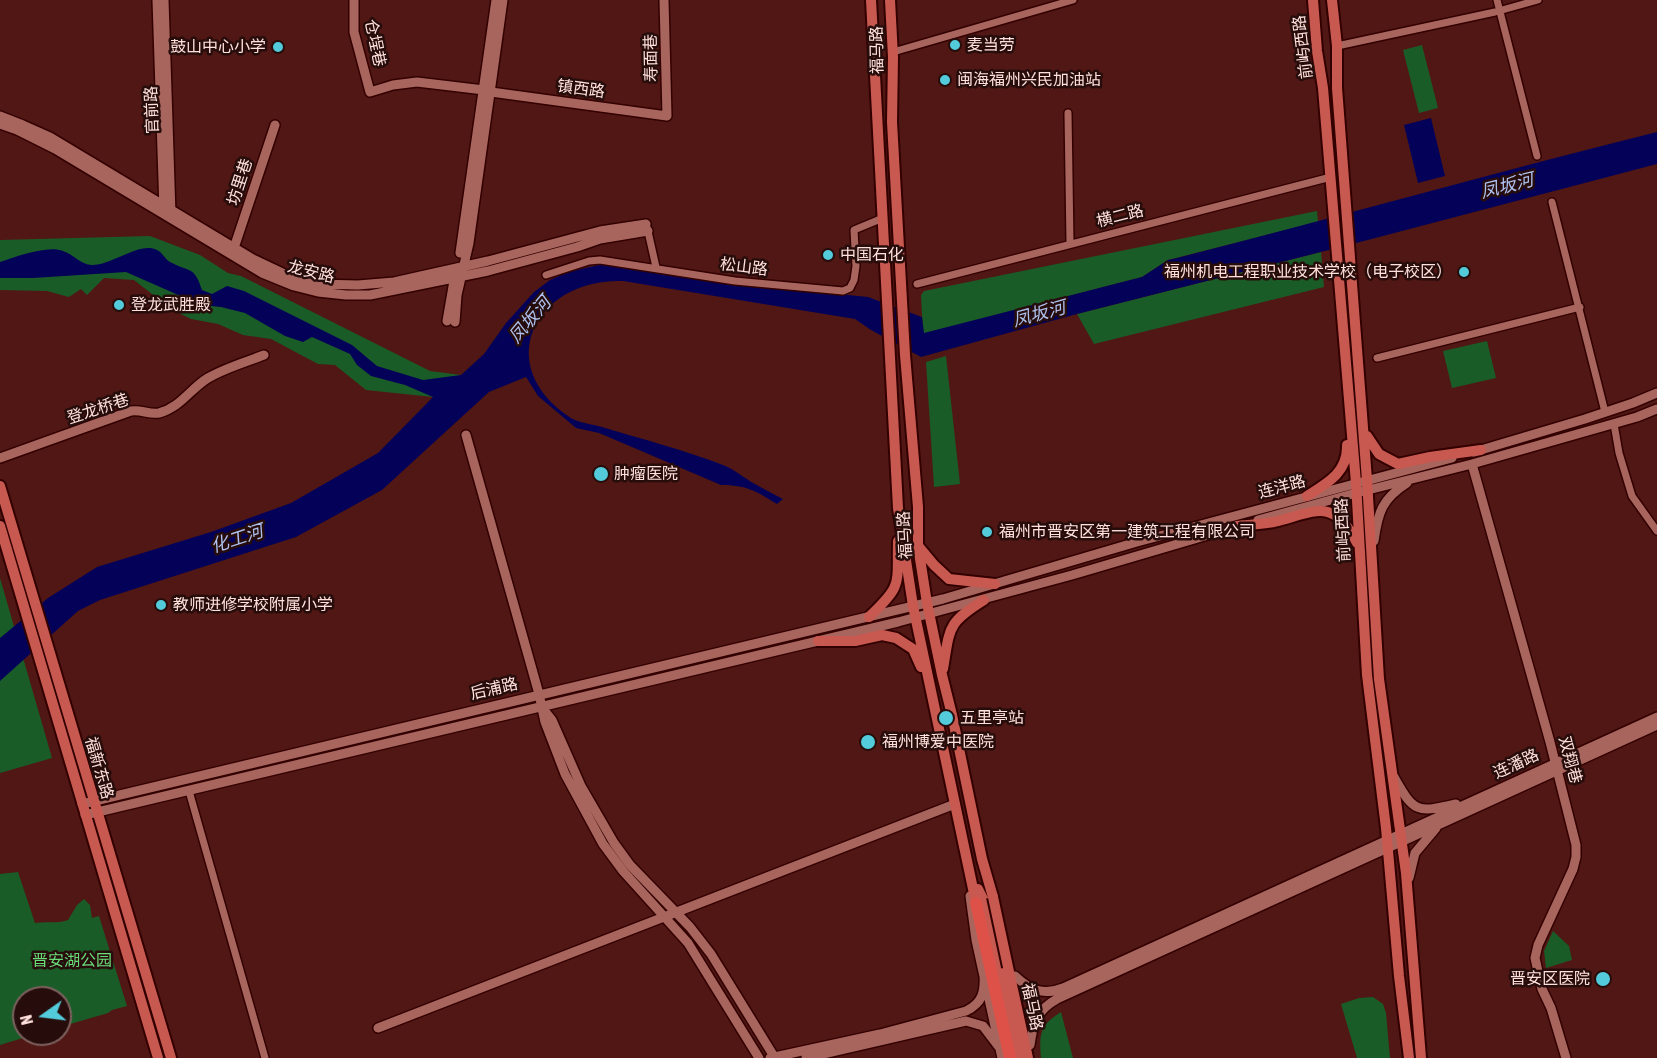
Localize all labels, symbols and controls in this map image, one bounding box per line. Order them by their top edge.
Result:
street label: 前屿西路 [1290,14,1316,80]
street label: 仓埕巷 [361,18,389,68]
street label: 福马路 [867,26,887,74]
street label: 寿面巷 [641,34,661,82]
place label: 麦当劳 [967,35,1015,55]
place label: 鼓山中心小学 [170,37,266,57]
marker: 麦当劳 [948,38,962,52]
marker: 鼓山中心小学 [271,40,285,54]
place label: 闽海福州兴民加油站 [957,70,1101,90]
marker: 闽海福州兴民加油站 [938,73,952,87]
street label: 镇西路 [556,76,606,102]
street label: 官前路 [142,86,162,134]
street label: 坊里巷 [223,156,257,208]
water label: 凤坂河 [1478,169,1536,203]
street label: 横二路 [1094,201,1146,231]
place label: 中国石化 [840,245,904,265]
marker: 中国石化 [821,248,835,262]
street label: 松山路 [719,255,769,279]
street label: 龙安路 [285,257,337,287]
place label: 福州机电工程职业技术学校（电子校区） [1164,262,1452,282]
marker: 福州机电工程职业技术学校（电子校区） [1457,265,1471,279]
water label: 凤坂河 [504,292,556,348]
place label: 登龙武胜殿 [131,295,211,315]
water label: 凤坂河 [1010,297,1068,331]
marker: 登龙武胜殿 [112,298,126,312]
street label: 登龙桥巷 [65,390,131,428]
place label: 肿瘤医院 [614,464,678,484]
marker: 肿瘤医院 [592,465,610,483]
street label: 连洋路 [1256,472,1308,502]
street label: 前屿西路 [1332,498,1354,562]
street label: 福马路 [894,511,916,559]
water label: 化工河 [208,520,266,558]
place label: 福州市晋安区第一建筑工程有限公司 [999,522,1255,542]
marker: 福州市晋安区第一建筑工程有限公司 [980,525,994,539]
place label: 教师进修学校附属小学 [173,595,333,615]
marker: 教师进修学校附属小学 [154,598,168,612]
street label: 后浦路 [468,674,520,704]
place label: 五里亭站 [960,708,1024,728]
marker: 五里亭站 [937,709,955,727]
place label: 福州博爱中医院 [882,732,994,752]
marker: 福州博爱中医院 [859,733,877,751]
street label: 双翔巷 [1555,734,1585,786]
street label: 福新东路 [81,735,117,801]
street label: 连潘路 [1490,745,1542,783]
park label: 晋安湖公园 [32,951,112,971]
place label: 晋安区医院 [1510,969,1590,989]
marker: 晋安区医院 [1594,970,1612,988]
street label: 福马路 [1018,982,1046,1032]
north arrow [12,986,72,1046]
text: N [17,1013,36,1027]

